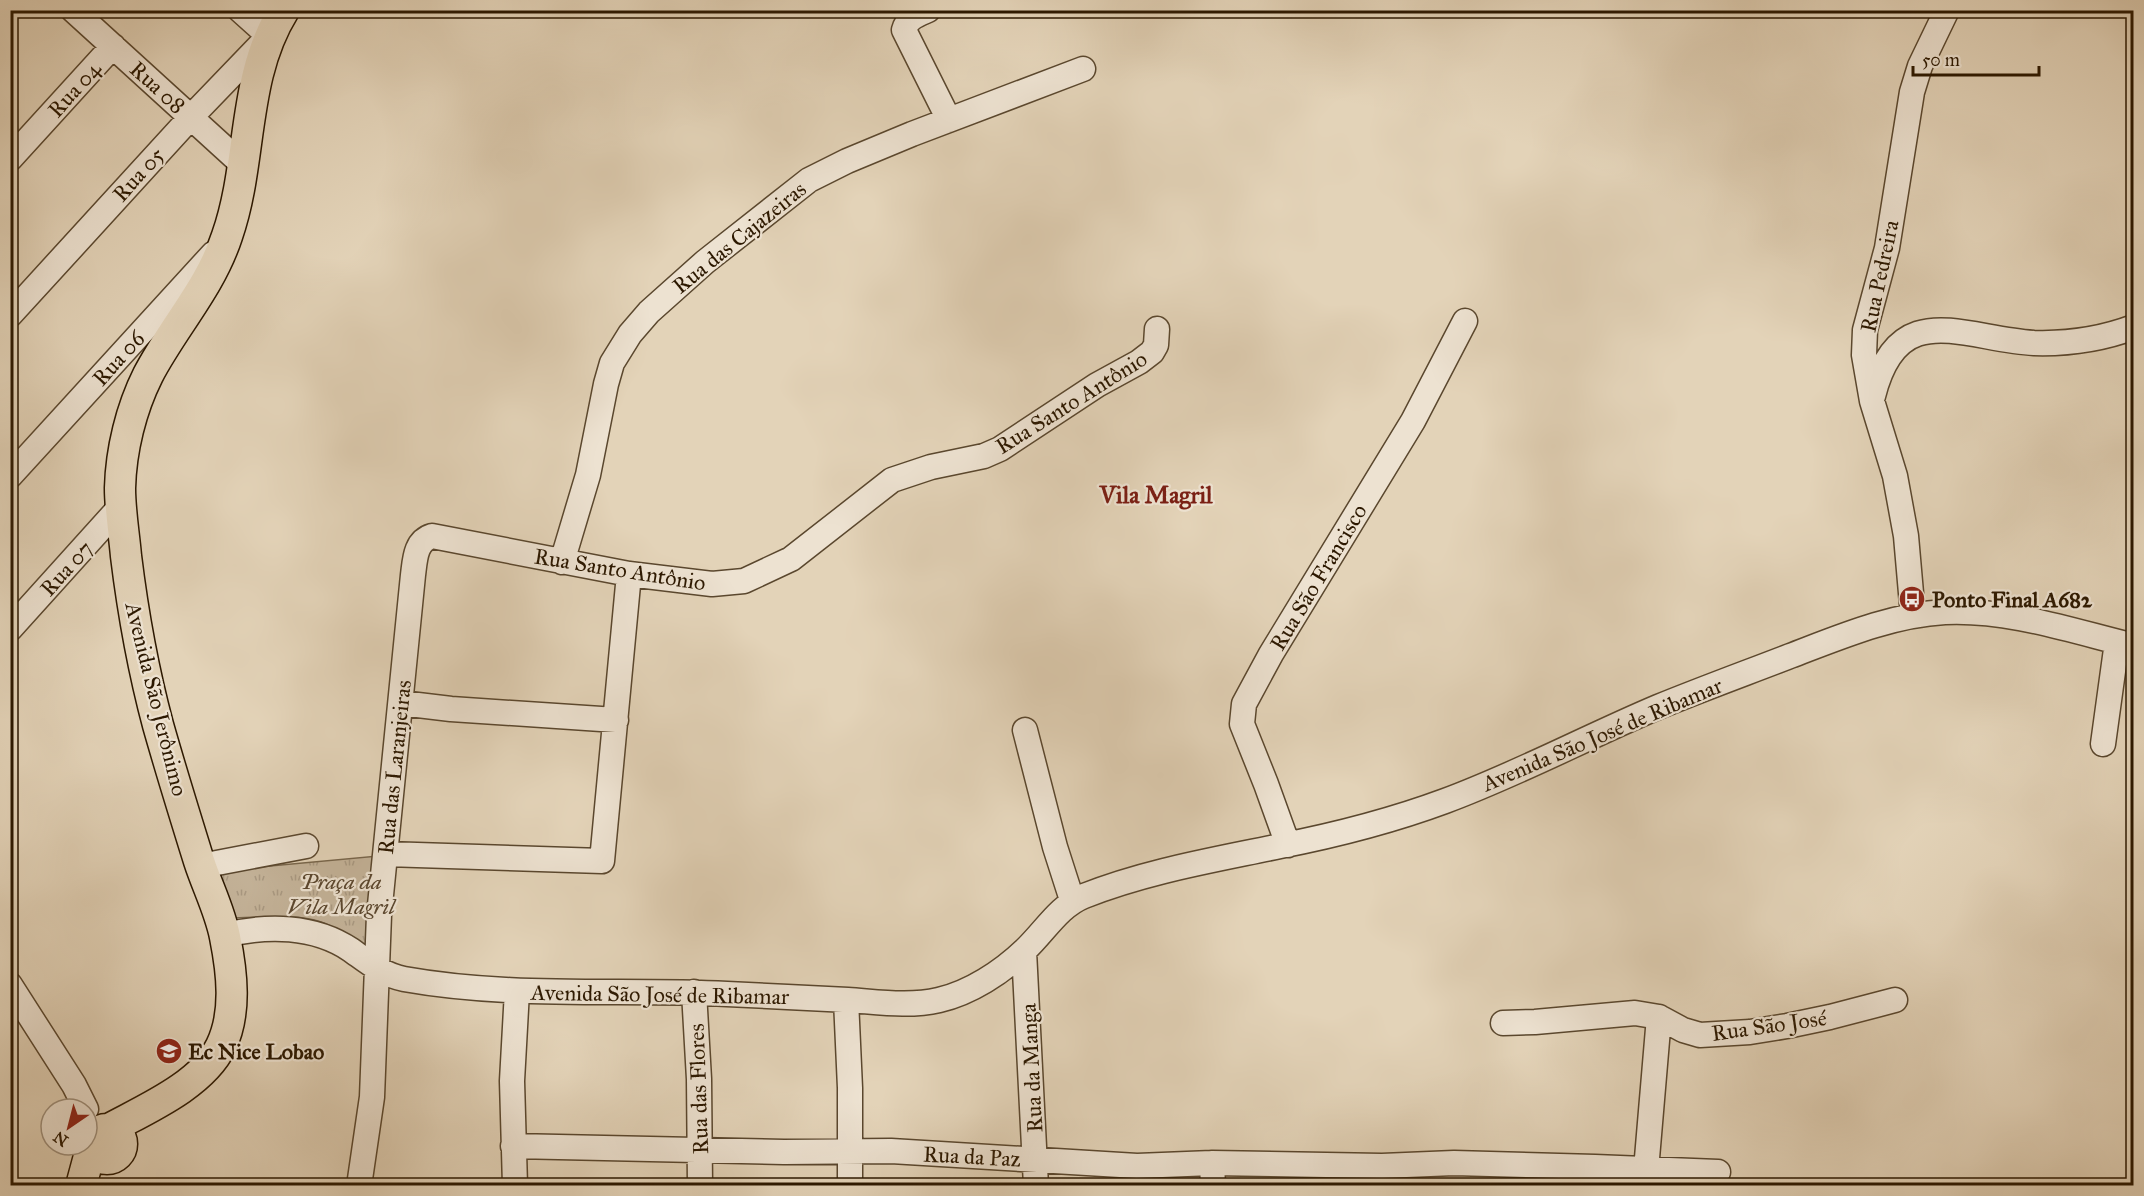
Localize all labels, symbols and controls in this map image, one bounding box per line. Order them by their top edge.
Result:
scale bar [1913,39,2039,77]
text: 50 m [1922,49,1960,71]
street label: Rua 04 [42,55,107,123]
street label: Rua 08 [124,55,191,119]
street label: Rua 05 [107,141,170,207]
street label: Rua das Cajazeiras [667,175,812,299]
street label: Rua Pedreira [1854,217,1905,335]
street label: Rua 06 [87,325,151,392]
street label: Rua Santo Antônio [991,345,1152,460]
district label: Vila Magril [1098,480,1213,510]
street label: Rua São Francisco [1264,499,1373,655]
street label: Rua 07 [34,535,98,602]
street label: Rua Santo Antônio [532,543,708,596]
bus stop icon: Ponto Final A682 [1897,584,1927,614]
place label: Ponto Final A682 [1932,586,2093,613]
street label: Avenida São Jerônimo [119,598,194,799]
street label: Avenida São José de Ribamar [1477,671,1727,798]
street label: Rua das Laranjeiras [372,678,417,856]
park label: Praça da Vila Magril [287,868,397,920]
street label: Avenida São José de Ribamar [530,979,790,1010]
street label: Rua da Manga [1015,1002,1048,1133]
street label: Rua São José [1710,1004,1829,1047]
street label: Rua das Flores [683,1023,714,1155]
school or university icon: Ec Nice Lobao [154,1036,184,1066]
place label: Ec Nice Lobao [188,1038,324,1065]
north arrow [39,1097,99,1157]
text: N [49,1127,72,1151]
street label: Rua da Paz [922,1140,1021,1173]

